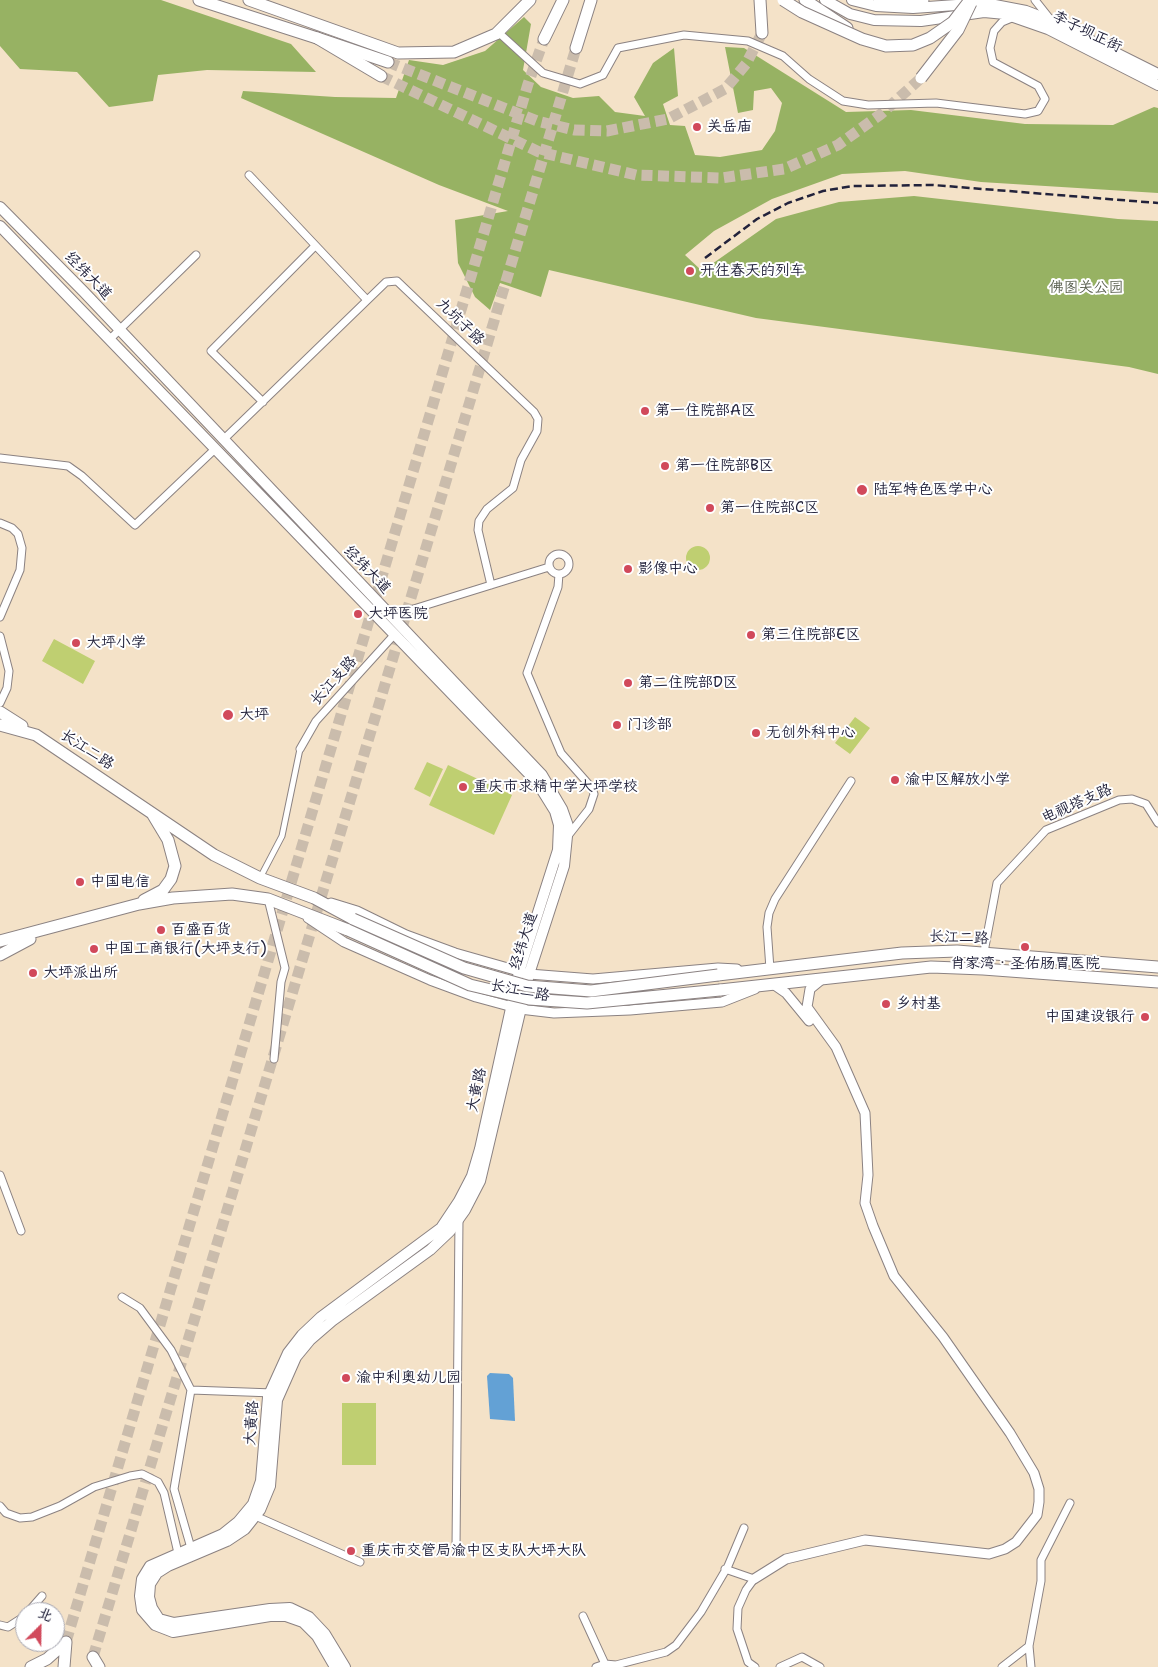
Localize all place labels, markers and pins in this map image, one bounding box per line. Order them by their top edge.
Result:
place label: 关岳庙 [707,118,752,136]
marker: 关岳庙 [691,121,703,133]
place label: 开往春天的列车 [700,262,805,280]
marker: 开往春天的列车 [684,265,696,277]
place label: 第一住院部A区 [655,402,756,420]
marker: 第一住院部A区 [639,405,651,417]
place label: 第一住院部B区 [675,457,774,475]
marker: 第一住院部B区 [659,460,671,472]
place label: 陆军特色医学中心 [873,481,993,499]
marker: 陆军特色医学中心 [855,483,869,497]
place label: 第一住院部C区 [720,499,819,517]
marker: 第一住院部C区 [704,502,716,514]
place label: 影像中心 [638,560,698,578]
marker: 影像中心 [622,563,634,575]
place label: 大坪医院 [368,605,428,623]
marker: 大坪医院 [352,608,364,620]
place label: 第三住院部E区 [761,626,860,644]
marker: 第三住院部E区 [745,629,757,641]
place label: 大坪小学 [86,634,146,652]
marker: 大坪小学 [70,637,82,649]
place label: 第二住院部D区 [638,674,738,692]
marker: 第二住院部D区 [622,677,634,689]
place label: 大坪 [239,706,269,724]
marker: 大坪 [221,708,235,722]
place label: 门诊部 [627,716,672,734]
marker: 门诊部 [611,719,623,731]
place label: 无创外科中心 [766,724,856,742]
marker: 无创外科中心 [750,727,762,739]
place label: 渝中区解放小学 [905,771,1010,789]
marker: 渝中区解放小学 [889,774,901,786]
place label: 重庆市求精中学大坪学校 [473,778,638,796]
marker: 重庆市求精中学大坪学校 [457,781,469,793]
place label: 中国电信 [90,873,150,891]
marker: 中国电信 [74,876,86,888]
place label: 百盛百货 [171,921,231,939]
marker: 百盛百货 [155,924,167,936]
place label: 中国工商银行(大坪支行) [104,940,267,958]
marker: 肖家湾‧圣佑肠胃医院 [1019,941,1031,953]
marker: 中国工商银行(大坪支行) [88,943,100,955]
place label: 肖家湾‧圣佑肠胃医院 [950,955,1100,973]
place label: 大坪派出所 [43,964,118,982]
marker: 大坪派出所 [27,967,39,979]
place label: 乡村基 [896,995,941,1013]
marker: 乡村基 [880,998,892,1010]
place label: 中国建设银行 [1045,1008,1135,1026]
marker: 中国建设银行 [1139,1011,1151,1023]
place label: 渝中利奥幼儿园 [356,1369,461,1387]
marker: 渝中利奥幼儿园 [340,1372,352,1384]
place label: 重庆市交管局渝中区支队大坪大队 [361,1542,586,1560]
marker: 重庆市交管局渝中区支队大坪大队 [345,1545,357,1557]

